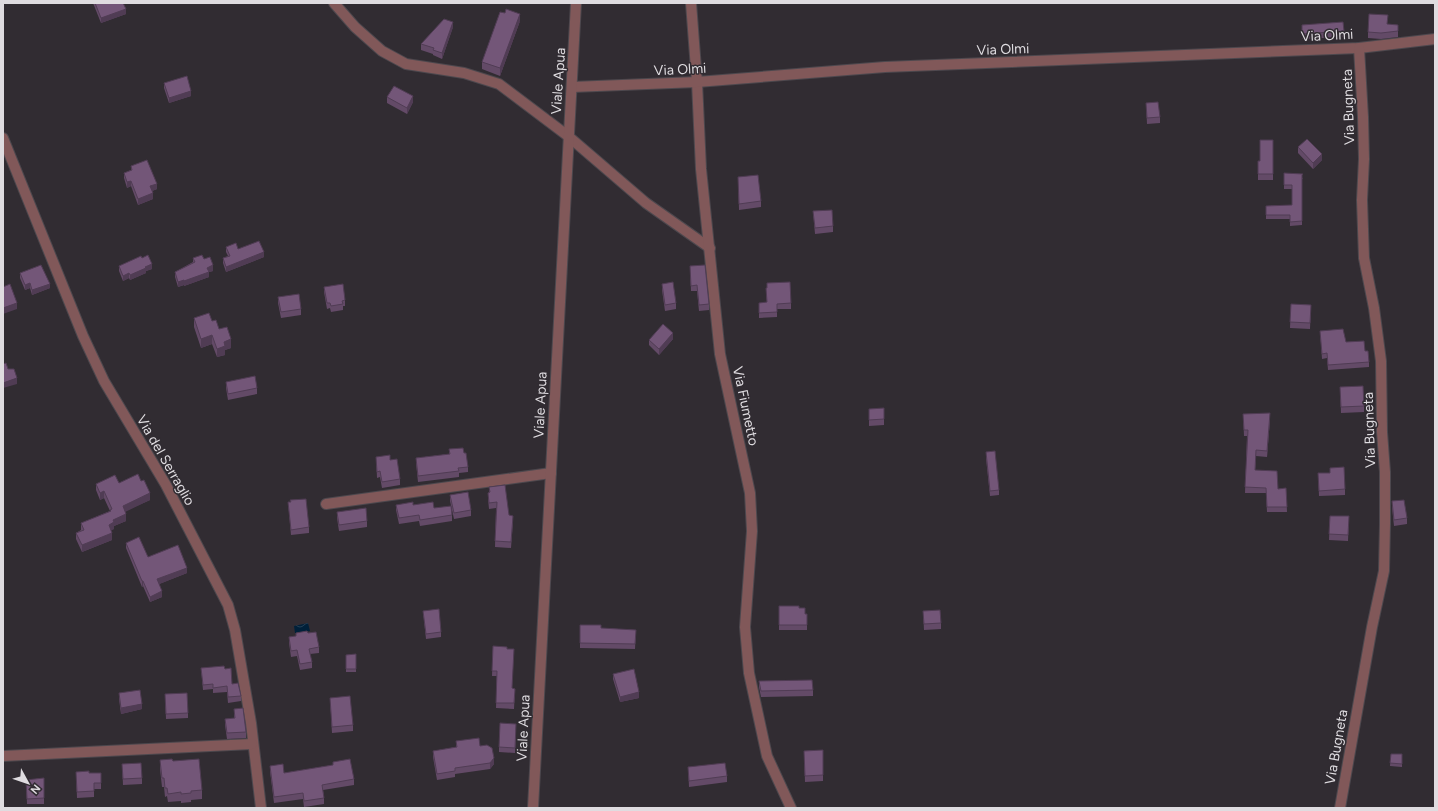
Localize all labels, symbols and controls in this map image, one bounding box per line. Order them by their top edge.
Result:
street label: Via Olmi [1300,26,1354,45]
street label: Via Olmi [976,40,1030,59]
street label: Viale Apua [548,47,569,115]
street label: Via Olmi [653,60,707,79]
street label: Via Bugneta [1339,69,1358,145]
street label: Via Fiumetto [729,365,762,447]
street label: Viale Apua [530,371,551,439]
street label: Via Bugneta [1360,392,1379,468]
street label: Via del Serraglio [133,412,198,508]
street label: Viale Apua [513,694,534,762]
street label: Via Bugneta [1322,708,1351,786]
north arrow [8,763,48,803]
text: N [28,782,43,797]

